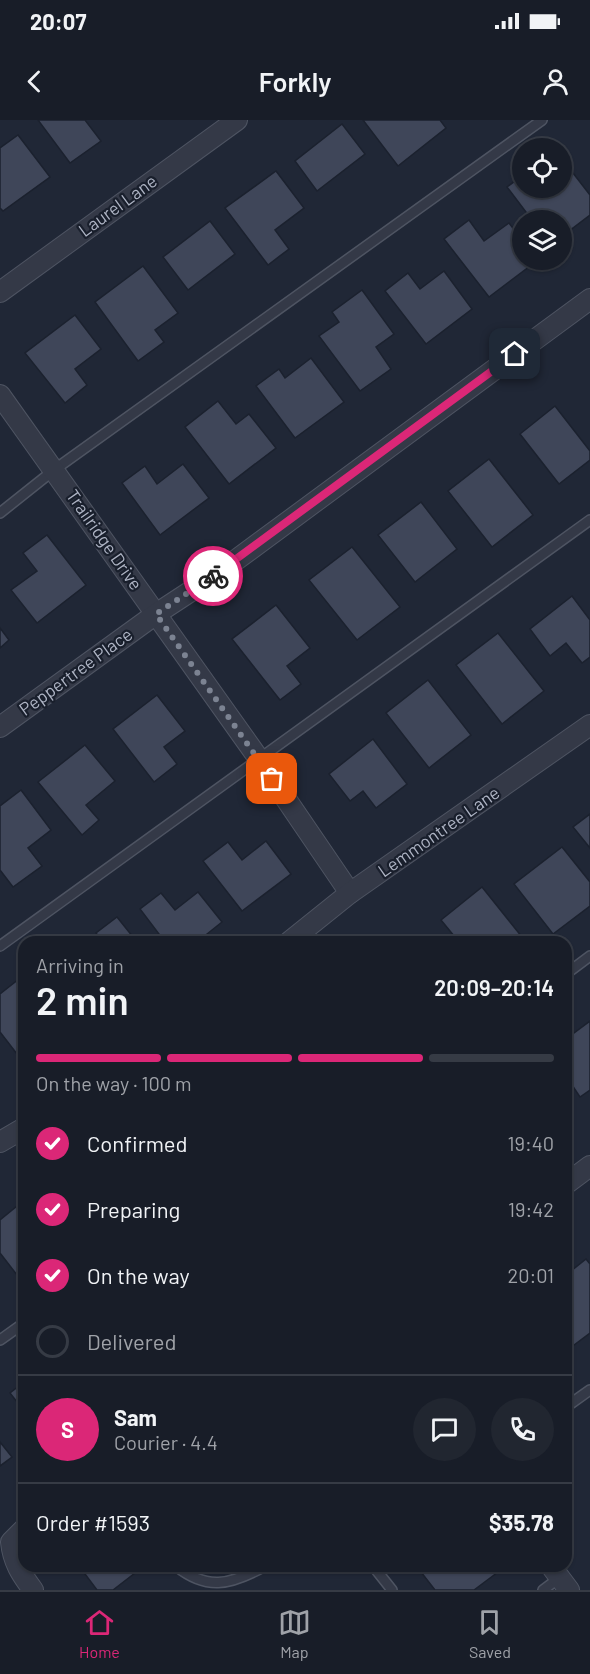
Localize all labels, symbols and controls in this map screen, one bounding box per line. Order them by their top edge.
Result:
text: 20:07 [30,8,86,34]
icon: back [18,65,51,98]
text: Forkly [259,65,331,97]
icon: person [539,65,572,98]
map controls [512,138,572,270]
button: locate [512,138,572,198]
street label: Laurel Lane [74,169,161,241]
button: layers [512,210,572,270]
pin [489,328,540,379]
icon: home [498,337,531,370]
street label: Trailridge Drive [62,485,148,594]
courier [183,546,243,606]
icon: bike [197,560,230,593]
street label: Peppertree Place [14,623,136,720]
pin [246,753,297,804]
icon: bag [255,762,288,795]
street label: Lemmontree Lane [373,781,503,881]
text: Arriving in [36,953,124,977]
text: 20:09–20:14 [434,974,554,1000]
text: 2 min [36,976,129,1023]
text: On the way · 100 m [36,1071,192,1095]
icon: check [36,1127,69,1160]
text: Confirmed [87,1130,187,1156]
text: 19:40 [507,1131,554,1155]
icon: check [36,1193,69,1226]
text: Preparing [87,1196,180,1222]
text: 19:42 [508,1197,554,1221]
icon: check [36,1259,69,1292]
text: On the way [87,1262,190,1288]
text: 20:01 [507,1263,554,1287]
text: Delivered [87,1328,176,1354]
button: chat [413,1398,476,1461]
button: phone [491,1398,554,1461]
text: Sam [114,1404,157,1430]
text: S [61,1416,74,1442]
text: Courier · 4.4 [114,1430,218,1454]
text: Order #1593 [36,1509,150,1535]
text: $35.78 [489,1509,554,1535]
tab: Home [79,1606,120,1661]
tab: Map [278,1606,311,1661]
tab: Saved [469,1606,511,1661]

